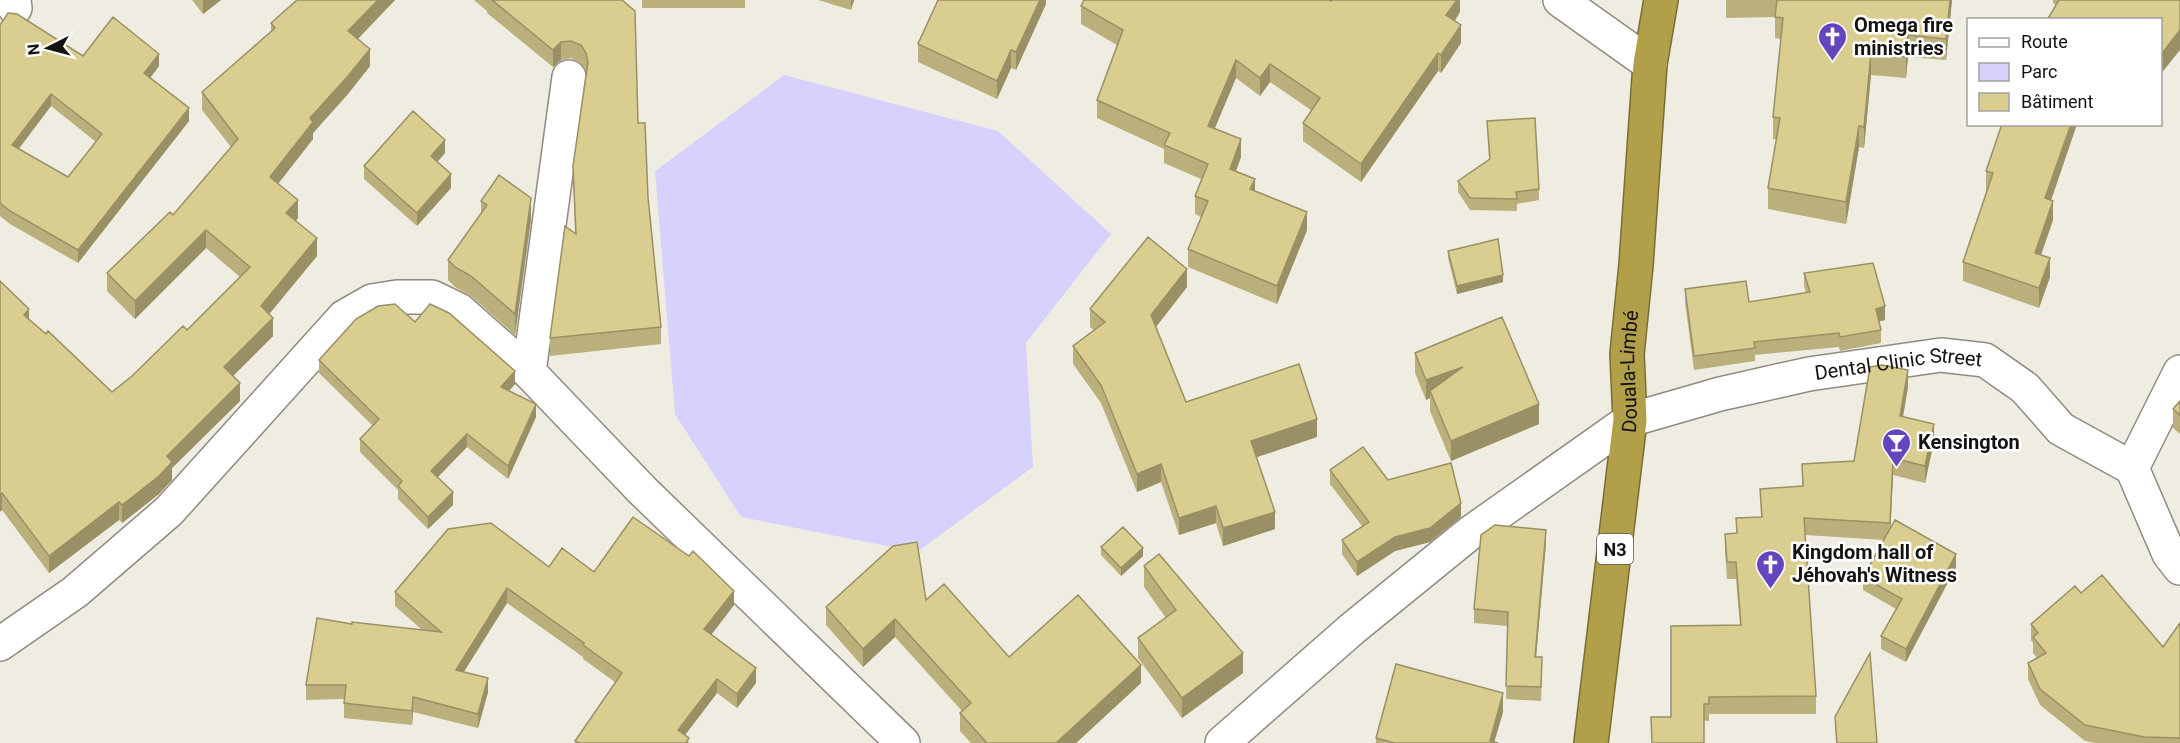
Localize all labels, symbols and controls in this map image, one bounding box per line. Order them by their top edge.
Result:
place label: Omega fire ministries [1854,13,1953,60]
north arrow [18,18,78,78]
legend [1967,18,2162,126]
church icon: Omega fire ministries [1817,20,1849,62]
text: Route [2021,31,2068,52]
text: N [24,43,44,56]
text: Parc [2021,61,2057,82]
text: Bâtiment [2021,91,2094,112]
street label: Douala-Limbé [1615,309,1643,434]
street label: Dental Clinic Street [1813,343,1983,385]
bar icon: Kensington [1881,426,1913,468]
place label: Kensington [1918,430,2020,454]
road number: N3 [1597,534,1633,564]
place label: Kingdom hall of Jéhovah's Witness [1792,540,1957,587]
church icon: Kingdom hall of Jéhovah's Witness [1755,548,1787,590]

